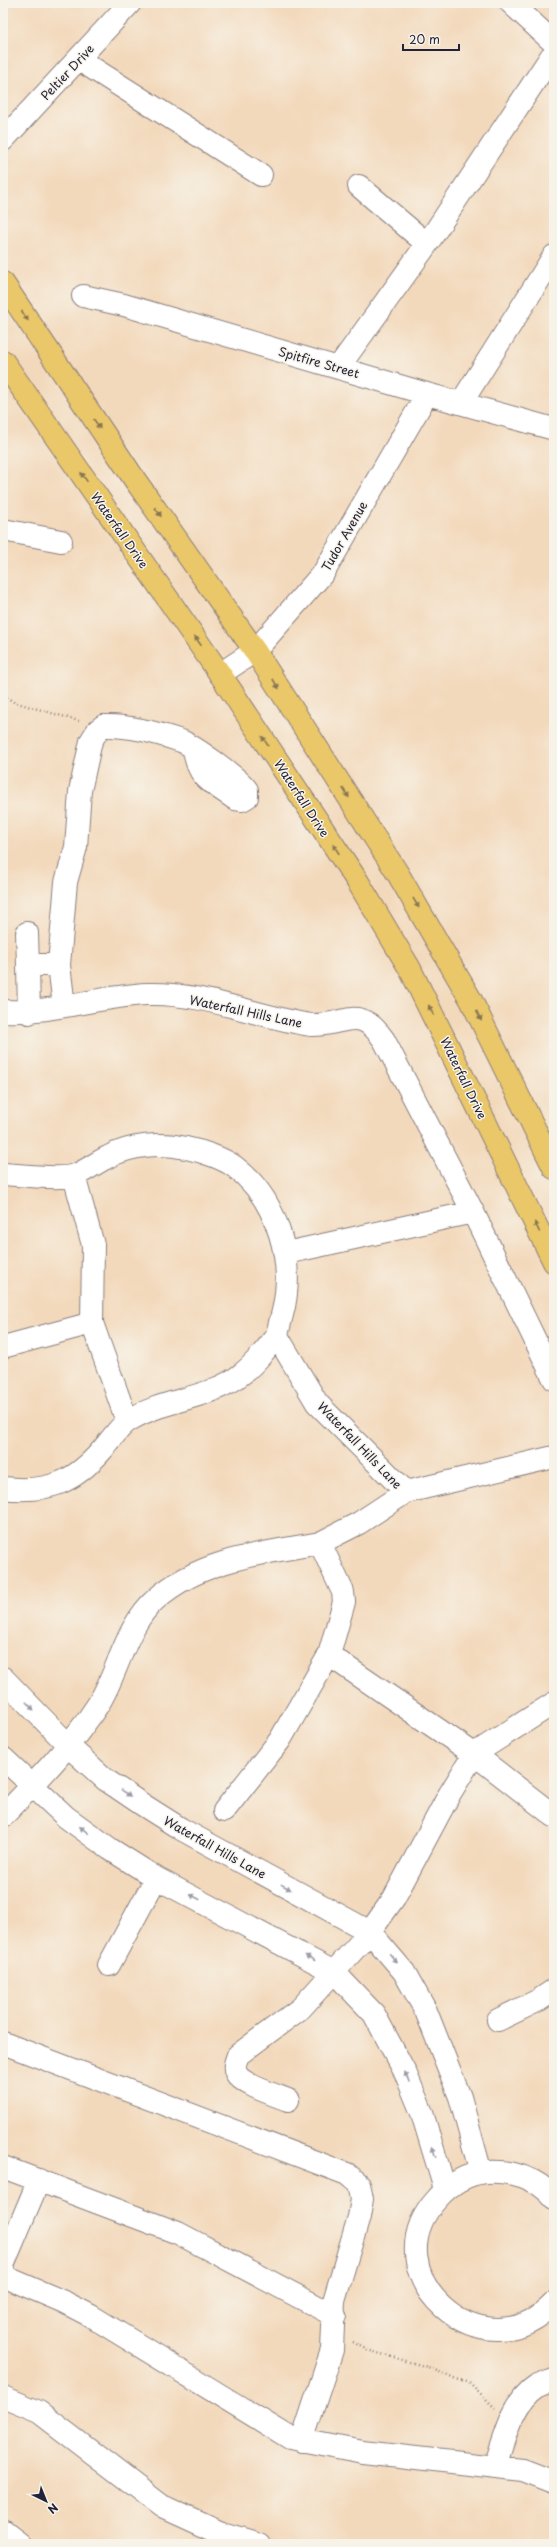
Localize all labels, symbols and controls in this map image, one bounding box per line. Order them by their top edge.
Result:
scale bar [403,26,459,52]
text: 20 m [409,30,440,48]
street label: Peltier Drive [36,40,98,104]
one-way arrow [21,310,29,321]
street label: Spitfire Street [276,342,362,382]
one-way arrow [93,418,101,429]
one-way arrow [80,472,88,482]
street label: Waterfall Drive [87,488,153,572]
street label: Tudor Avenue [317,497,372,574]
one-way arrow [154,507,162,517]
one-way arrow [194,636,202,647]
one-way arrow [273,678,280,689]
one-way arrow [261,735,268,746]
street label: Waterfall Drive [270,756,334,840]
one-way arrow [343,787,350,799]
one-way arrow [332,844,340,854]
one-way arrow [412,897,419,909]
street label: Waterfall Hills Lane [188,990,304,1032]
one-way arrow [427,1004,434,1015]
one-way arrow [476,1011,482,1022]
street label: Waterfall Drive [436,1034,492,1122]
one-way arrow [534,1221,540,1233]
street label: Waterfall Hills Lane [314,1397,406,1493]
one-way arrow [25,1701,34,1711]
one-way arrow [120,1789,131,1797]
street label: Waterfall Hills Lane [160,1811,270,1883]
one-way arrow [78,1826,89,1834]
one-way arrow [280,1883,292,1890]
one-way arrow [189,1894,200,1900]
one-way arrow [388,1953,397,1964]
one-way arrow [304,1954,315,1961]
one-way arrow [404,2071,410,2083]
one-way arrow [431,2145,437,2157]
north arrow [26,2481,66,2521]
text: N [44,2499,62,2518]

